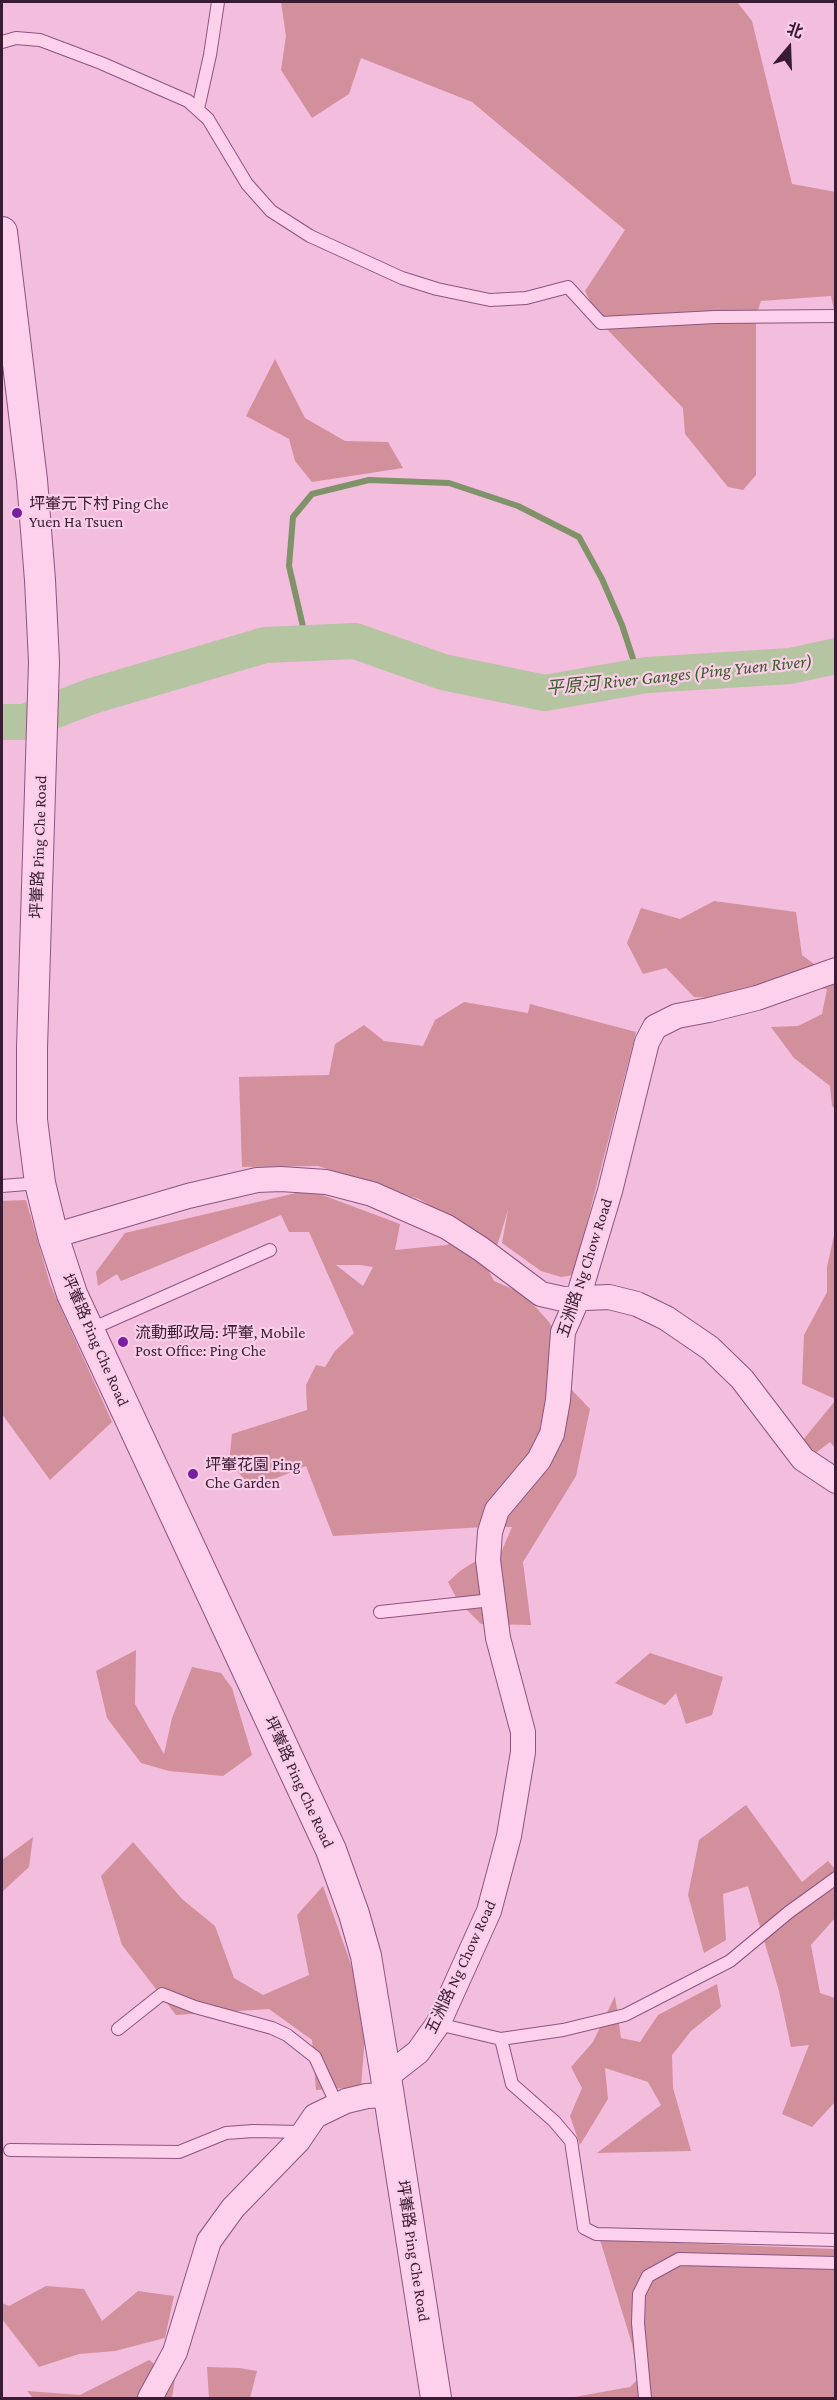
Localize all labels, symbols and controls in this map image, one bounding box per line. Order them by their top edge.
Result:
north arrow [759,18,819,78]
text: 北 [785,20,805,41]
place label: 坪輋元下村 Ping Che Yuen Ha Tsuen [29,494,169,532]
marker: 坪輋元下村 Ping Che Yuen Ha Tsuen [10,506,24,520]
water label: 平原河 River Ganges (Ping Yuen River) [545,650,813,700]
street label: 坪輋路 Ping Che Road [27,775,51,919]
street label: 五洲路 Ng Chow Road [553,1196,617,1340]
street label: 坪輋路 Ping Che Road [57,1271,133,1409]
place label: 流動郵政局: 坪輋, Mobile Post Office: Ping Che [135,1323,305,1361]
marker: 流動郵政局: 坪輋, Mobile Post Office: Ping Che [116,1335,130,1349]
place label: 坪輋花園 Ping Che Garden [205,1455,301,1493]
marker: 坪輋花園 Ping Che Garden [186,1467,200,1481]
street label: 坪輋路 Ping Che Road [260,1713,338,1851]
street label: 五洲路 Ng Chow Road [422,1897,500,2037]
street label: 坪輋路 Ping Che Road [392,2179,434,2323]

